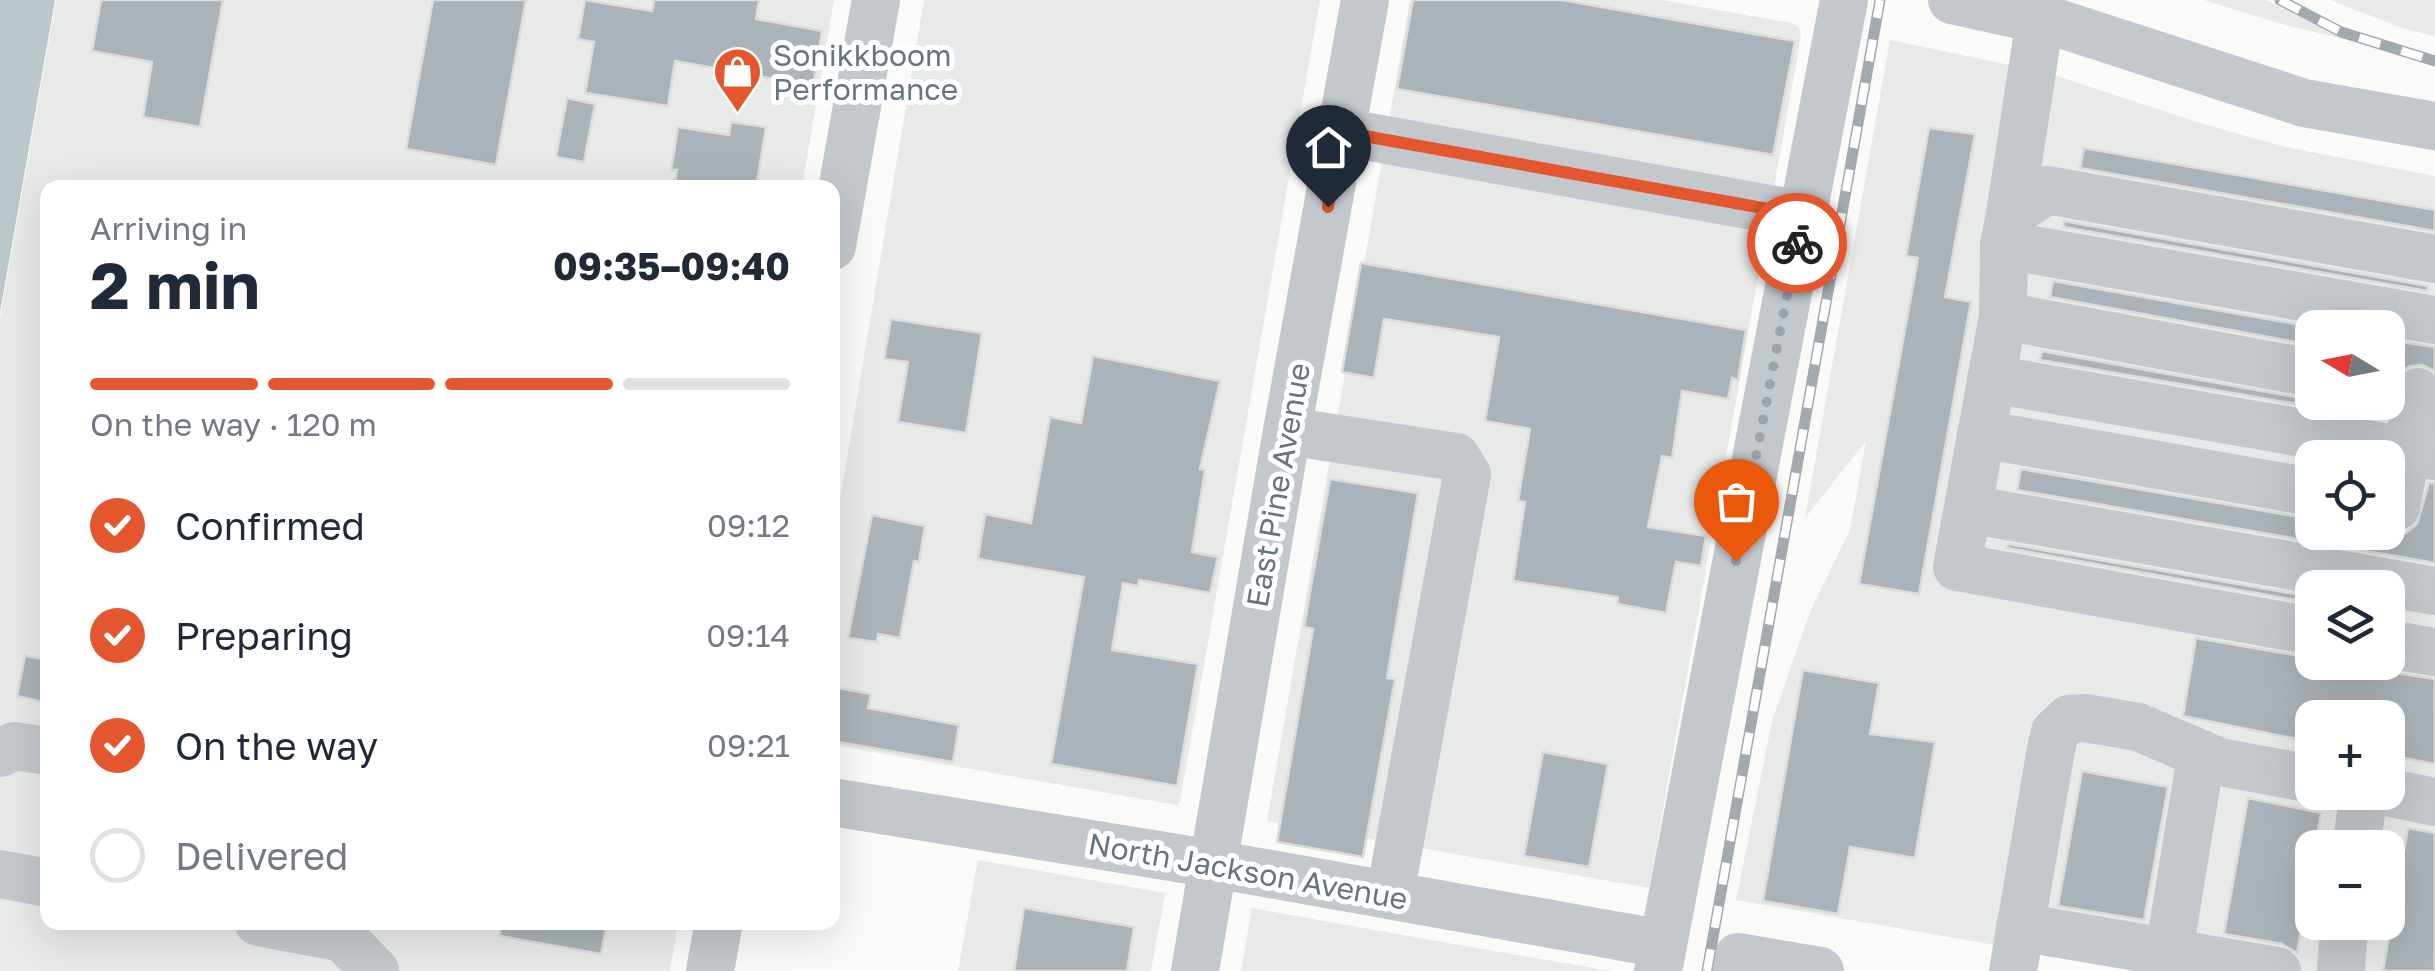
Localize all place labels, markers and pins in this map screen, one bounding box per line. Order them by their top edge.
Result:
place label: Sonikkboom Performance [773,37,958,107]
shop icon: Sonikkboom Performance [712,46,764,114]
pin [1286,105,1371,208]
pin [1694,459,1779,562]

